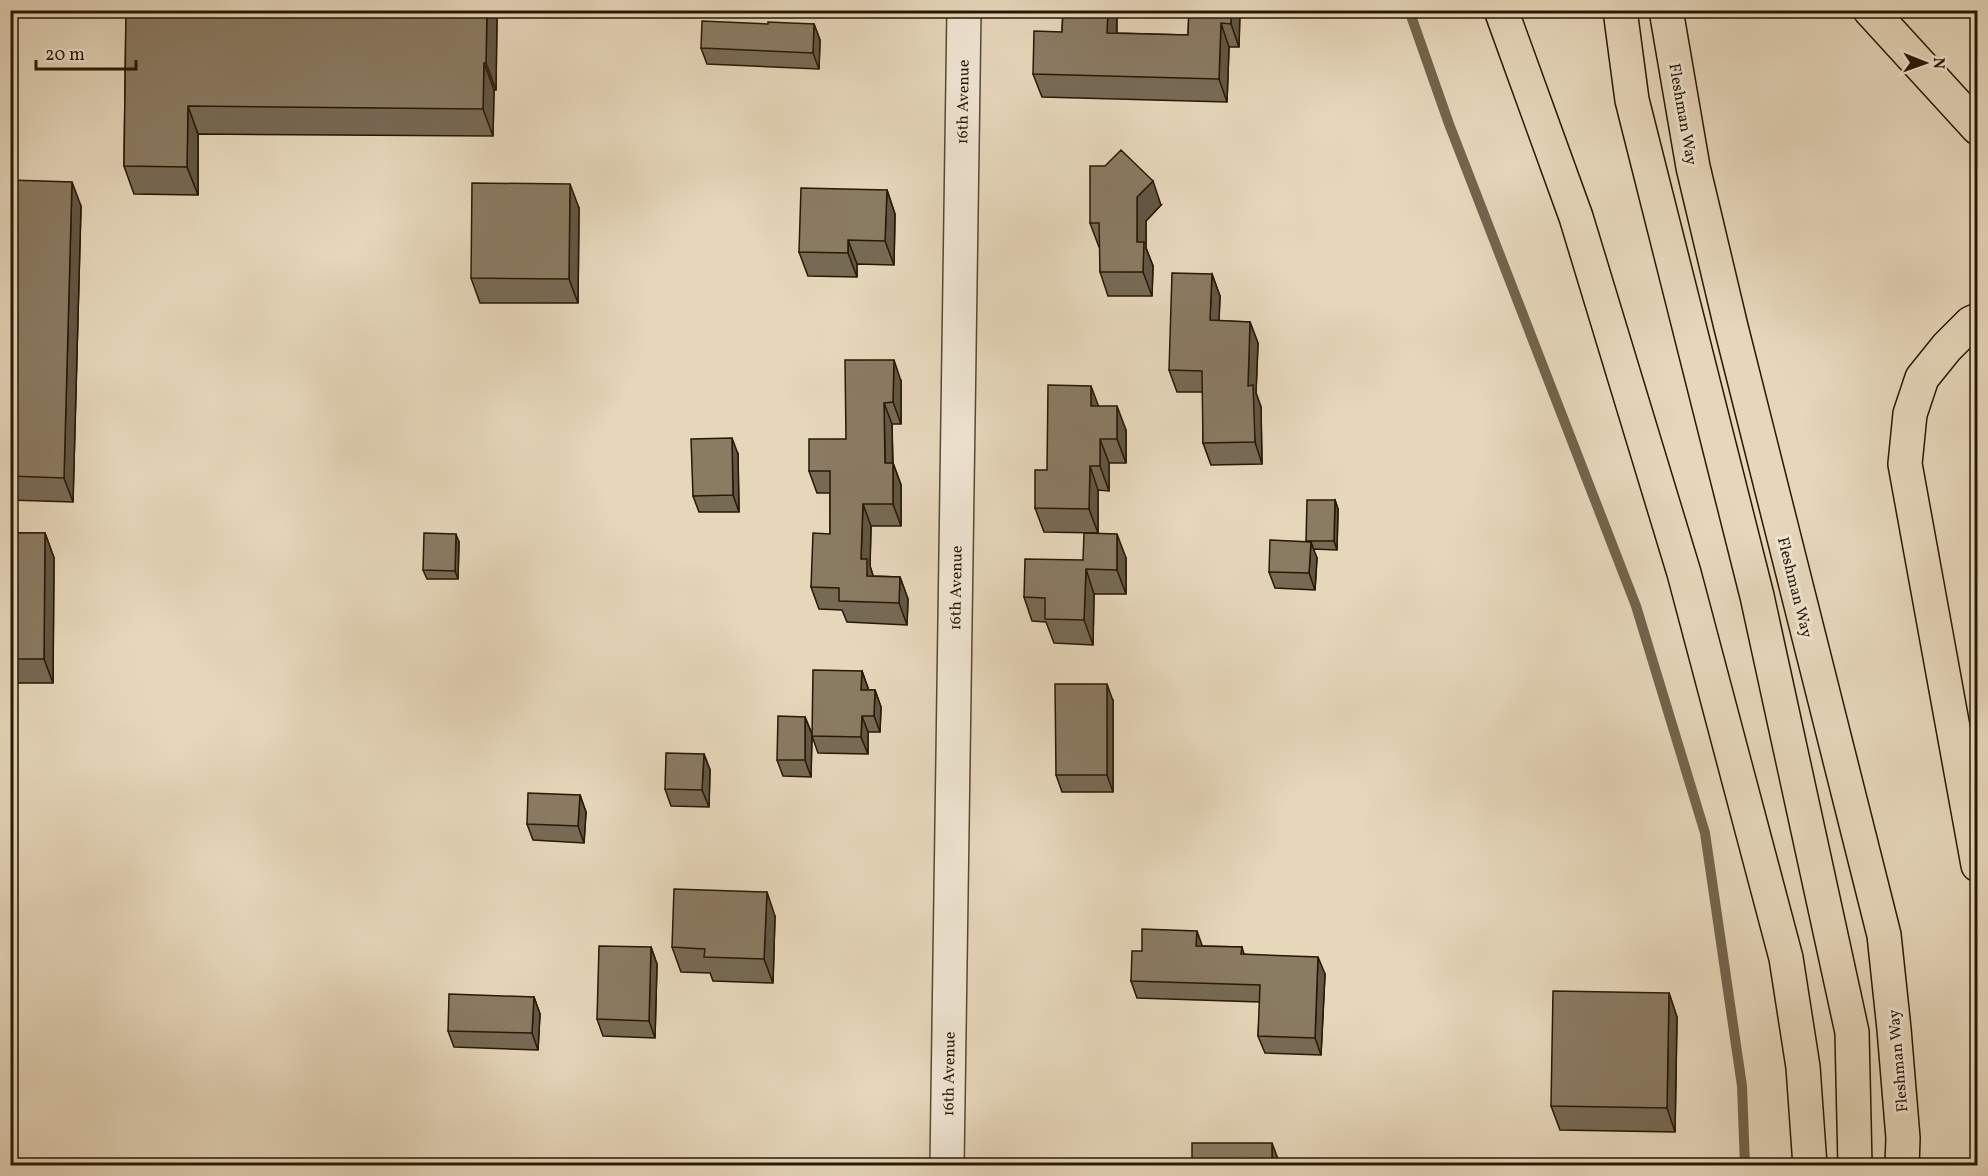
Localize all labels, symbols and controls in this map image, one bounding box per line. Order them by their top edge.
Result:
scale bar [36,33,136,71]
north arrow [1895,33,1955,93]
text: 20 m [45,43,85,68]
text: N [1927,57,1949,70]
street label: 16th Avenue [952,59,976,145]
street label: Fleshman Way [1662,62,1702,167]
street label: Fleshman Way [1771,535,1817,641]
street label: 16th Avenue [945,545,969,631]
street label: Fleshman Way [1884,1008,1914,1113]
street label: 16th Avenue [938,1031,962,1117]

